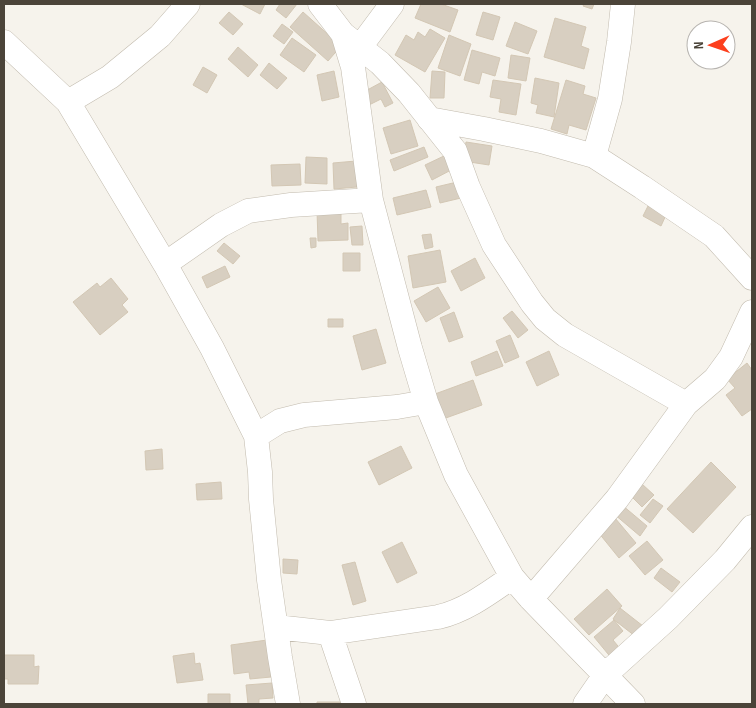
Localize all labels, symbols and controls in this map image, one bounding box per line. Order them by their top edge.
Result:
north arrow [686,20,736,70]
text: N [690,41,707,49]

